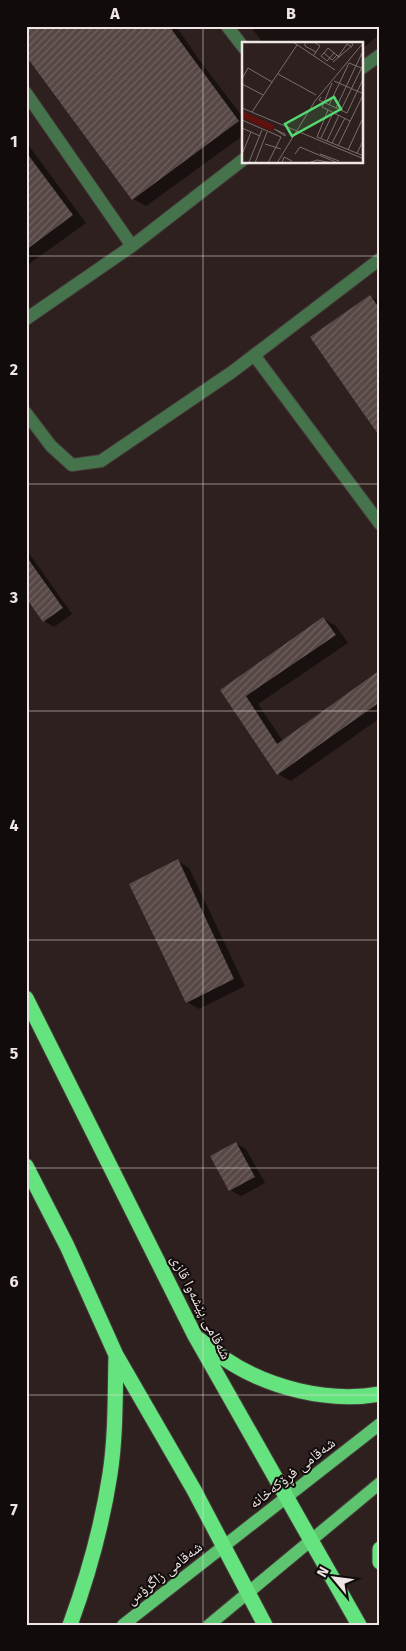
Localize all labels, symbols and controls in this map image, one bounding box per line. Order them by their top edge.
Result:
text: A [109,4,120,23]
text: B [286,4,296,23]
inset map [242,42,364,164]
text: 1 [10,132,18,151]
text: 2 [10,360,18,379]
text: 3 [9,588,18,607]
text: 4 [9,816,19,835]
text: 5 [10,1044,19,1063]
street label: شەقامی پێشەوا قازی [166,1252,235,1363]
text: 6 [9,1272,19,1291]
street label: شەقامی فڕۆکەخانە [245,1434,341,1515]
text: 7 [10,1500,18,1519]
street label: شەقامی زاگرۆس [122,1538,206,1609]
north arrow [308,1554,358,1604]
text: N [313,1564,333,1580]

